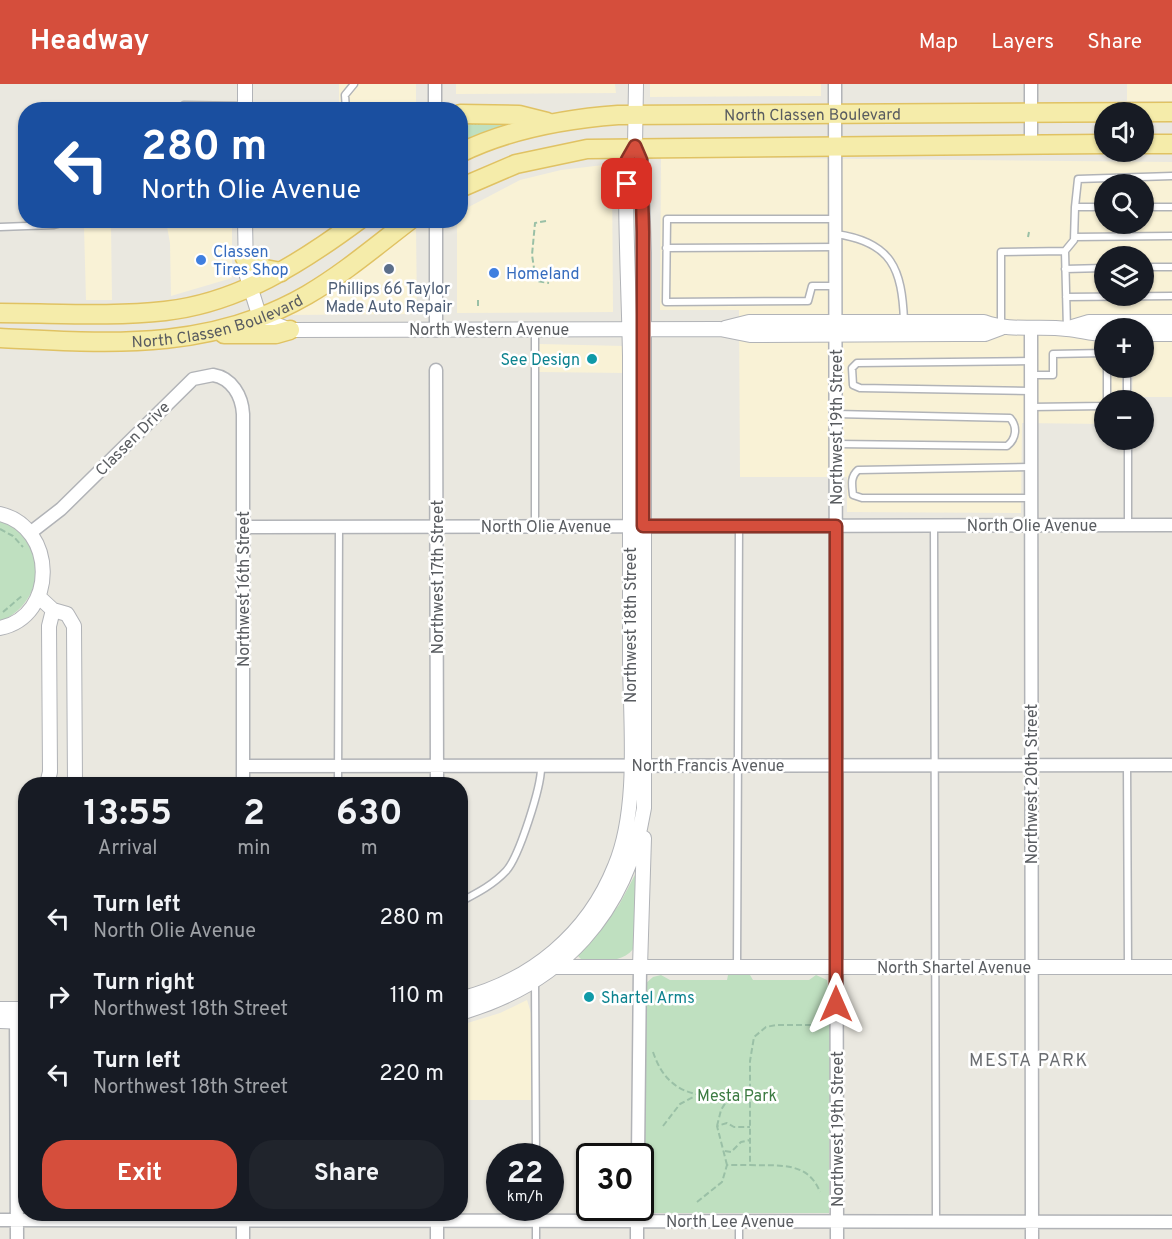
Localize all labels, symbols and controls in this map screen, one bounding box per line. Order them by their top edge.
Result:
text: Headway [30,24,149,60]
text: Map [919,29,958,56]
text: Layers [991,29,1054,56]
text: Share [1087,29,1142,56]
map controls [1094,102,1154,450]
button: sound [1094,102,1154,162]
street label: North Classen Boulevard [724,105,901,126]
text: 280 m [141,122,267,175]
icon: left [42,126,120,204]
pin [601,158,652,209]
icon: arrive [610,167,643,200]
text: North Olie Avenue [141,174,361,208]
button: search [1094,174,1154,234]
place label: Classen Tires Shop [213,243,289,281]
button: layers [1094,246,1154,306]
marker: Classen Tires Shop [194,253,208,267]
marker: Phillips 66 Taylor Made Auto Repair [382,262,396,276]
place label: Homeland [506,265,580,285]
marker: Homeland [487,266,501,280]
place label: Phillips 66 Taylor Made Auto Repair [325,280,453,318]
street label: North Classen Boulevard [131,291,307,353]
button: + [1094,318,1154,378]
street label: North Western Avenue [409,321,569,341]
street label: Northwest 19th Street [828,349,848,505]
place label: See Design [501,351,580,371]
marker: See Design [585,352,599,366]
button: − [1094,390,1154,450]
street label: Classen Drive [92,398,175,481]
street label: Northwest 17th Street [429,500,449,654]
street label: Northwest 16th Street [235,511,255,667]
street label: North Olie Avenue [967,517,1097,537]
street label: North Olie Avenue [481,518,611,538]
street label: Northwest 18th Street [622,547,642,703]
street label: Northwest 20th Street [1023,704,1043,864]
street label: North Francis Avenue [632,757,784,777]
text: 13:55 [83,792,172,838]
text: 2 [243,792,265,838]
text: 630 [336,792,403,838]
text: Arrival [98,836,157,862]
text: min [237,836,271,862]
text: m [361,836,378,862]
text: Turn left [93,892,181,919]
icon: left [42,902,75,935]
text: 280 m [379,905,444,932]
text: North Olie Avenue [93,919,256,945]
street label: North Shartel Avenue [877,959,1031,979]
text: Turn right [93,970,195,997]
position arrow [804,972,868,1036]
icon: right [42,980,75,1013]
text: 110 m [390,983,444,1010]
place label: Shartel Arms [601,989,695,1009]
marker: Shartel Arms [582,990,596,1004]
text: Northwest 18th Street [93,997,288,1023]
text: Turn left [93,1048,181,1075]
district label: MESTA PARK [969,1050,1089,1073]
street label: Northwest 19th Street [829,1051,849,1207]
icon: left [42,1058,75,1091]
text: 220 m [379,1061,444,1088]
text: Northwest 18th Street [93,1075,288,1101]
park label: Mesta Park [697,1087,777,1107]
button: Exit [42,1140,237,1209]
button: Share [249,1140,444,1209]
speed limit sign: 30 [576,1143,654,1221]
text: 22 [507,1156,543,1193]
text: km/h [507,1188,543,1207]
street label: North Lee Avenue [666,1213,794,1233]

